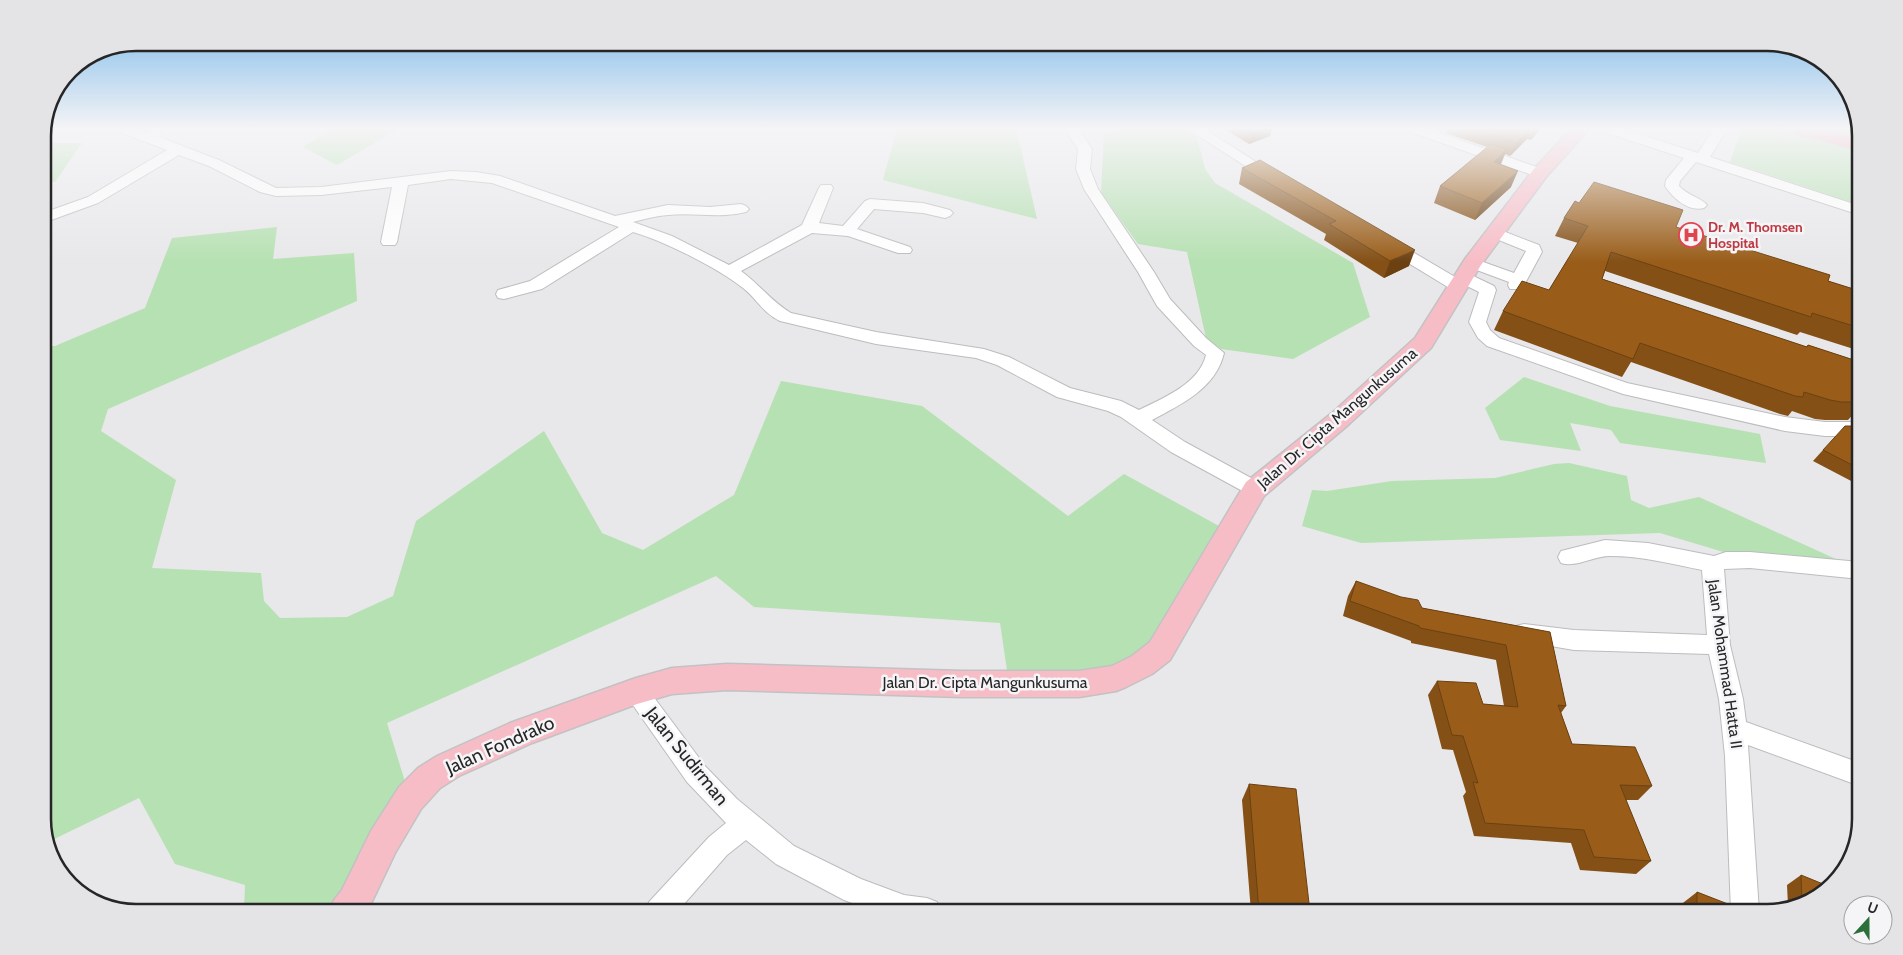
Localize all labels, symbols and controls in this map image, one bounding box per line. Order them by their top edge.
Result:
place label: Dr. M. Thomsen Hospital [1708,218,1803,252]
hospital icon: Dr. M. Thomsen Hospital [1678,222,1704,248]
street label: Jalan Dr. Cipta Mangunkusuma [1253,343,1421,493]
street label: Jalan Mohammad Hatta II [1704,577,1746,750]
street label: Jalan Dr. Cipta Mangunkusuma [882,673,1088,692]
street label: Jalan Sudirman [640,701,734,810]
street label: Jalan Fondrako [441,711,558,780]
north arrow [1843,895,1893,945]
text: U [1865,898,1881,918]

